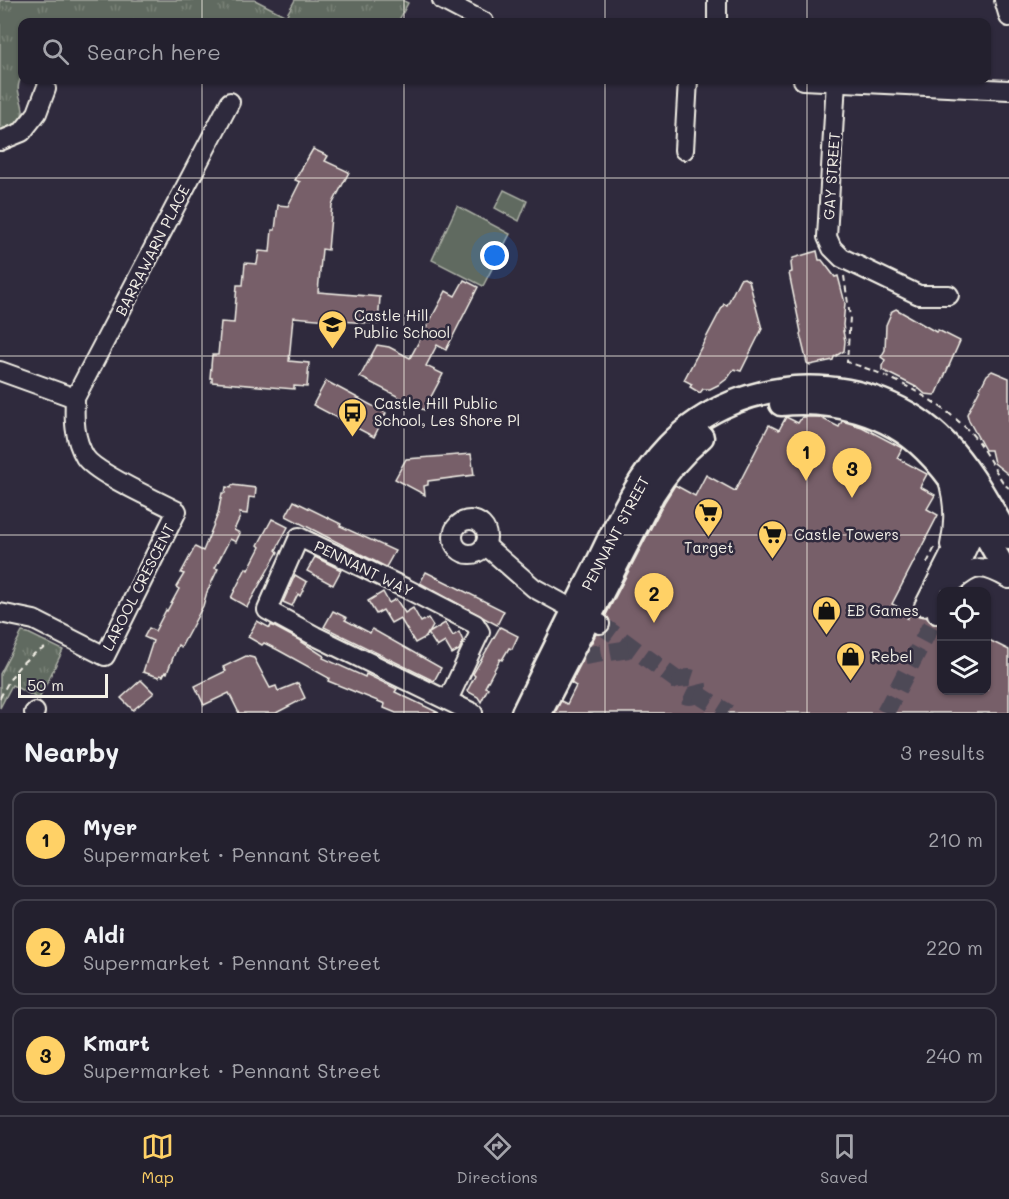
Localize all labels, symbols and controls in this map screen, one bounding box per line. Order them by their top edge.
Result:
search box [18,18,991,84]
icon: search [39,35,72,68]
text: Search here [87,37,221,66]
street label: GAY STREET [818,131,844,221]
street label: BARRAWARN PLACE [110,181,194,319]
your location [480,241,509,270]
place label: Castle Hill Public School [354,305,450,342]
school or university icon: Castle Hill Public School [317,308,349,350]
place label: Castle Hill Public School, Les Shore Pl [374,393,520,430]
bus stop icon: Castle Hill Public School, Les Shore Pl [337,396,369,438]
pin: 1 [786,432,826,481]
pin: 3 [832,448,872,498]
street label: PENNANT STREET [576,472,654,594]
supermarket icon: Target [693,496,725,538]
supermarket icon: Castle Towers [757,518,789,560]
street label: LAROOL CRESCENT [97,520,179,654]
place label: Castle Towers [794,524,899,544]
street label: PENNANT WAY [311,535,417,601]
place label: Target [684,537,734,557]
pin: 2 [634,574,674,623]
map controls [937,587,991,695]
button: locate [937,587,991,641]
shop icon: EB Games [810,594,842,636]
place label: EB Games [847,600,919,620]
shop icon: Rebel [834,640,866,682]
button: layers [937,641,991,695]
place label: Rebel [871,646,913,666]
scale bar [18,671,108,698]
text: 50 m [27,674,64,695]
text: Nearby [24,735,119,769]
text: 3 results [900,739,985,765]
text: Myer [83,812,137,841]
text: 1 [41,826,50,852]
text: 210 m [928,826,983,852]
text: Supermarket · Pennant Street [83,841,381,867]
text: Aldi [83,920,126,949]
text: 2 [40,934,51,960]
text: 220 m [926,934,983,960]
text: Supermarket · Pennant Street [83,949,381,975]
text: Kmart [83,1028,150,1057]
text: 3 [40,1042,52,1068]
text: 240 m [925,1042,983,1068]
text: Supermarket · Pennant Street [83,1057,381,1083]
tab: Map [141,1130,174,1187]
tab: Directions [457,1130,538,1187]
tab: Saved [820,1130,868,1187]

